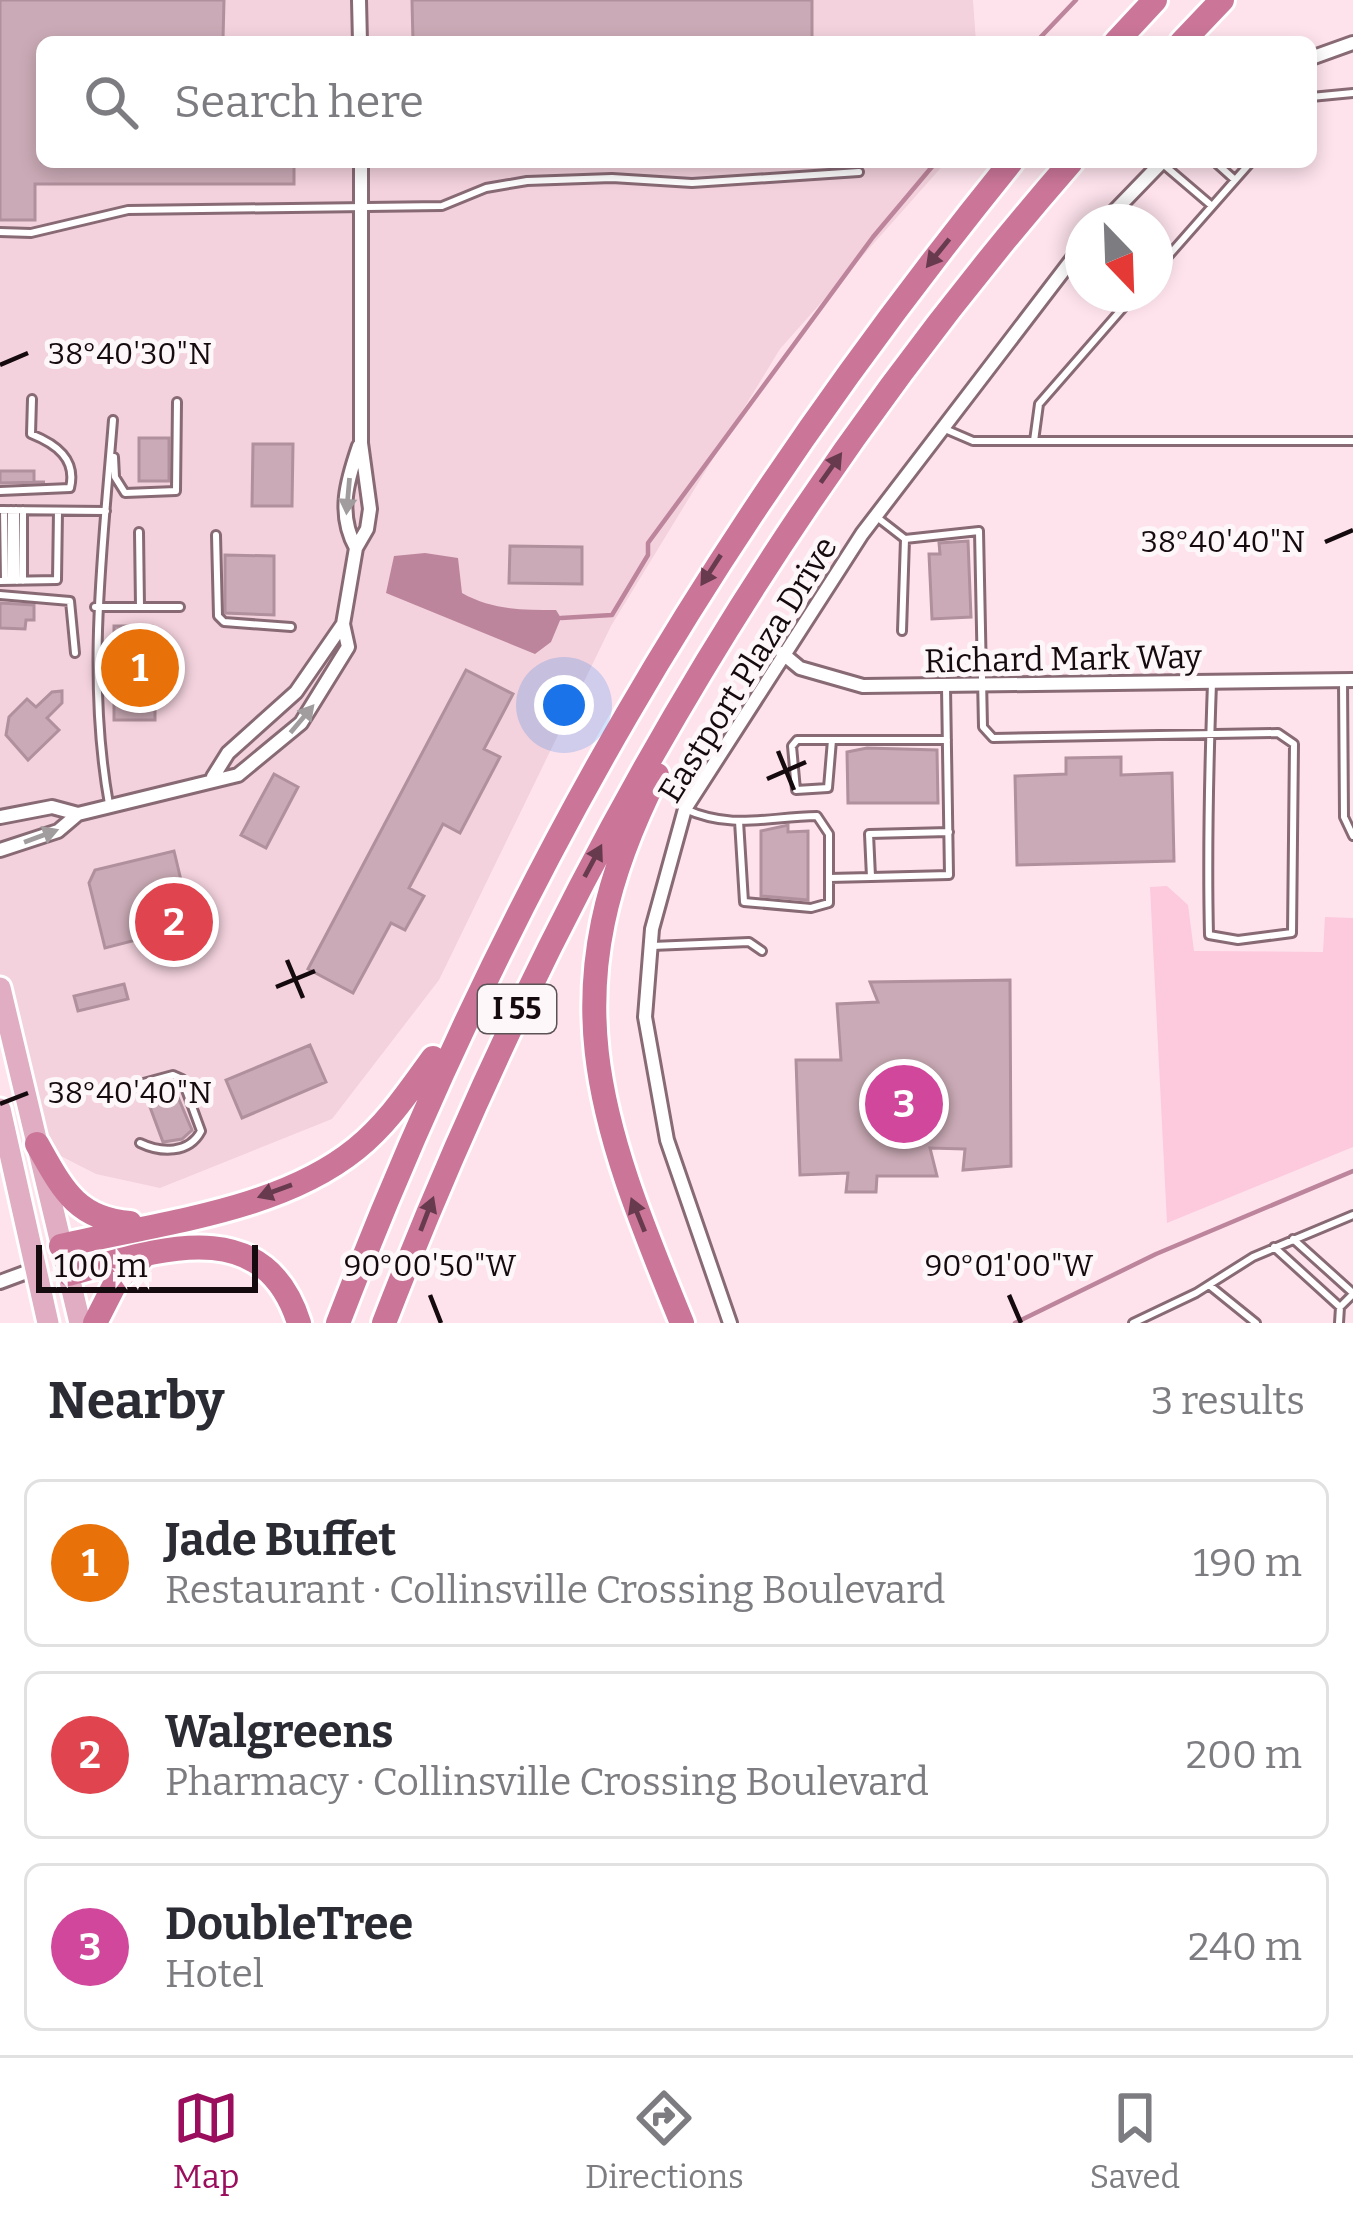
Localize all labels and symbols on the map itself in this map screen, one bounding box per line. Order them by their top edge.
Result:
north arrow [1065,204,1173,312]
one-way arrow [926,237,951,268]
text: 38°40'30"N [48,336,212,372]
one-way arrow [819,452,842,485]
one-way arrow [338,477,357,515]
text: 38°40'40"N [1141,524,1305,560]
street label: Eastport Plaza Drive [650,529,846,810]
one-way arrow [701,554,723,587]
pin: 1 [101,623,179,713]
street label: Richard Mark Way [924,637,1203,681]
your location [534,675,594,735]
one-way arrow [288,704,314,734]
one-way arrow [23,826,59,844]
one-way arrow [582,844,602,879]
pin: 2 [135,877,213,967]
road number: I 55 [478,985,556,1033]
pin: 3 [865,1059,943,1149]
text: 38°40'40"N [48,1075,212,1111]
one-way arrow [257,1182,293,1201]
one-way arrow [418,1196,437,1232]
one-way arrow [628,1196,647,1232]
scale bar [36,1239,258,1292]
text: 90°00'50"W [344,1248,517,1284]
text: 90°01'00"W [925,1248,1094,1284]

